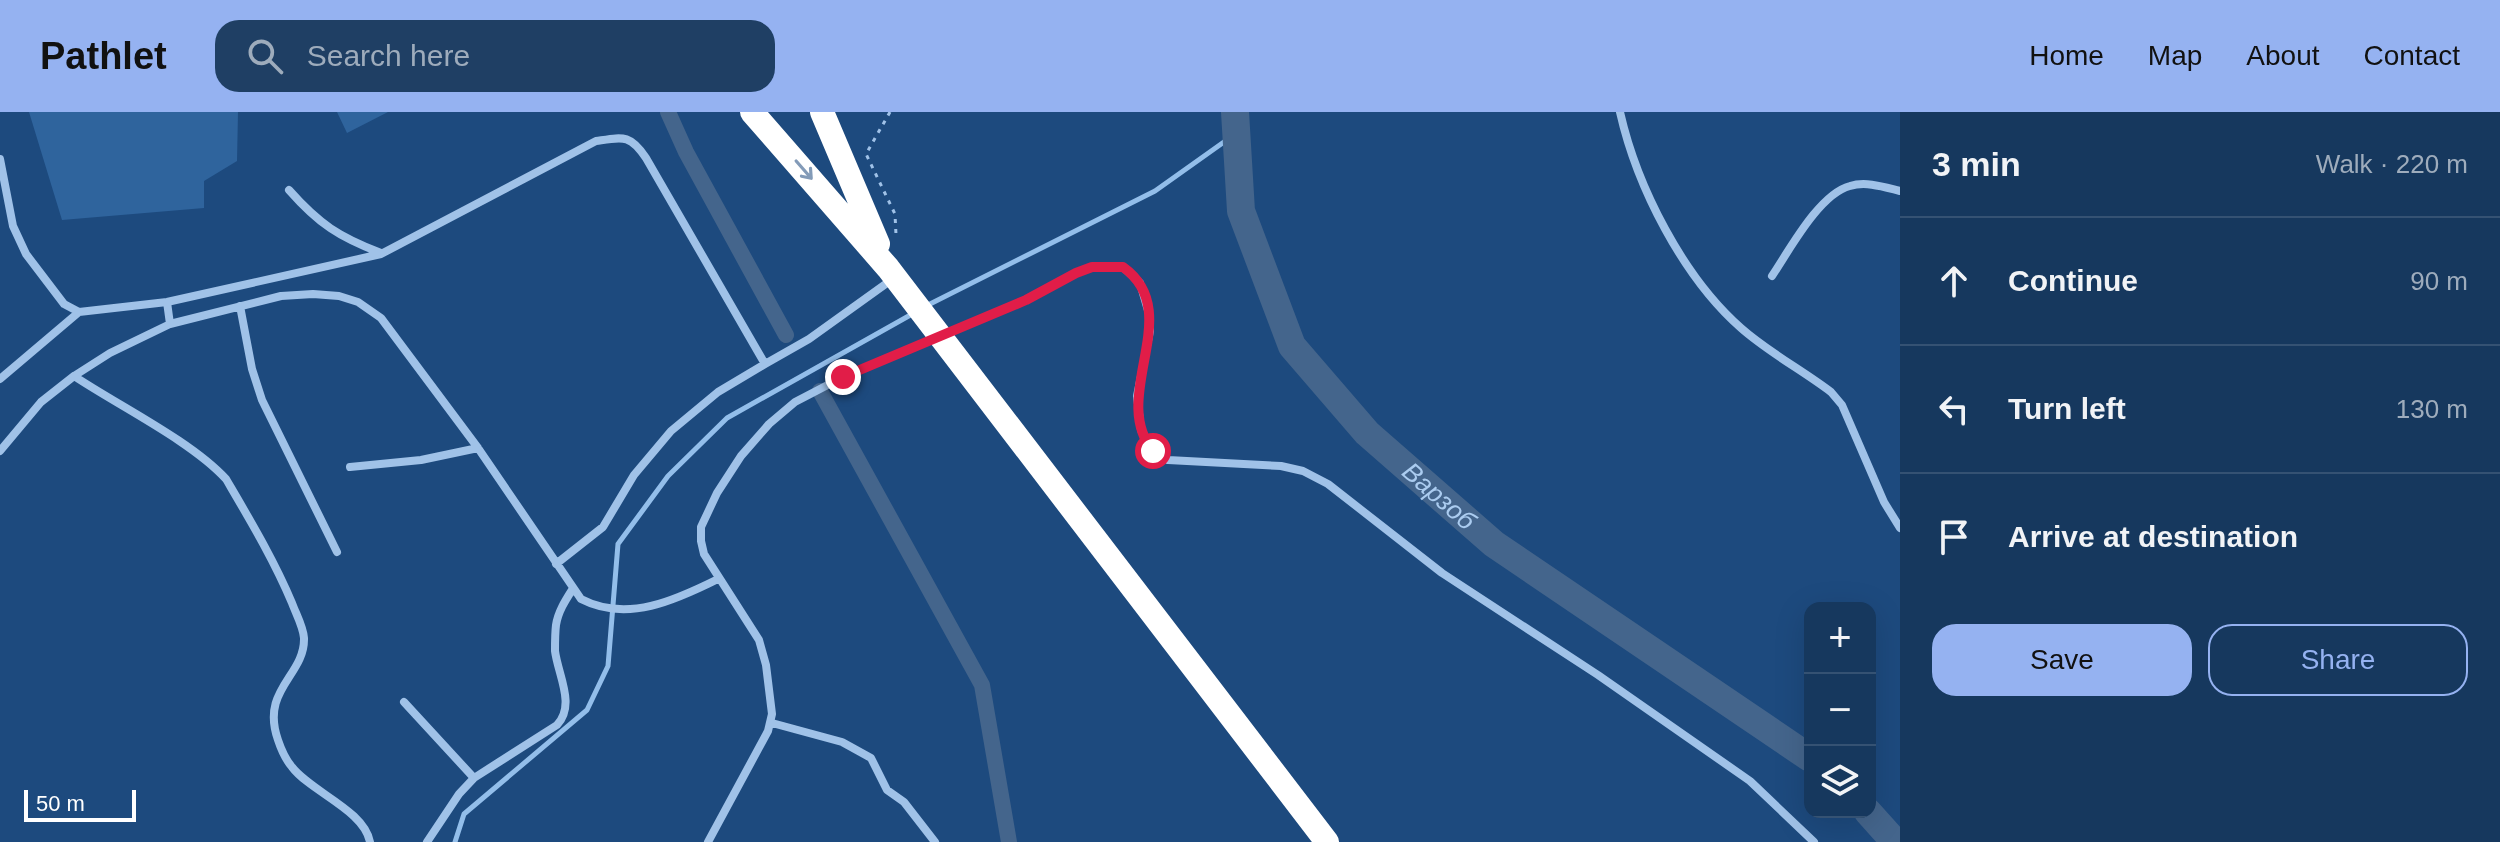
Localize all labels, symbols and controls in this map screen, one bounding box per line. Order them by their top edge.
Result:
search box [215,20,775,92]
icon: search [243,34,287,78]
text: Pathlet [40,35,167,77]
text: Search here [307,39,470,72]
text: Home [2029,40,2104,71]
text: Map [2148,40,2202,71]
text: About [2246,40,2320,71]
text: Contact [2364,40,2460,71]
text: 3 min [1932,145,2021,183]
text: Walk · 220 m [2316,149,2468,179]
one-way arrow [795,159,813,179]
icon: ahead [1932,259,1976,303]
text: Continue [2008,264,2138,297]
text: 90 m [2410,266,2468,296]
route end [825,359,861,395]
icon: left [1932,387,1976,431]
text: Turn left [2008,392,2126,425]
text: 130 m [2396,394,2468,424]
route start [1135,433,1171,469]
water label: Варзоб [1396,456,1483,537]
icon: arrive [1932,515,1976,559]
text: Arrive at destination [2008,520,2298,553]
map controls [1804,602,1876,818]
button: + [1804,602,1876,674]
button: Save [1932,624,2192,696]
button: Share [2208,624,2468,696]
button: − [1804,674,1876,746]
button: layers [1804,746,1876,818]
scale bar [24,786,136,822]
text: 50 m [36,791,85,816]

